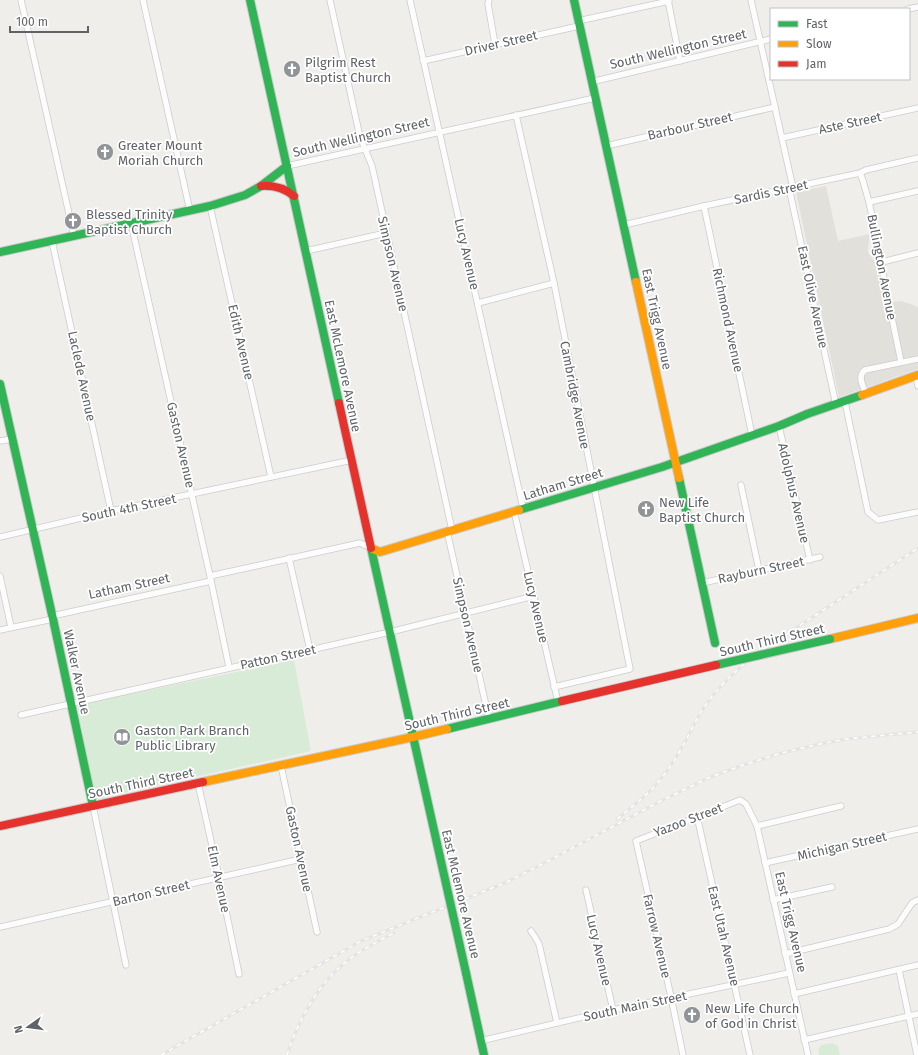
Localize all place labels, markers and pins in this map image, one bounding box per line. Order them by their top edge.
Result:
place label: Pilgrim Rest Baptist Church [305,55,391,85]
church icon: Pilgrim Rest Baptist Church [282,59,302,79]
place label: Greater Mount Moriah Church [118,138,203,168]
church icon: Greater Mount Moriah Church [95,142,115,162]
place label: Blessed Trinity Baptist Church [86,207,173,237]
church icon: Blessed Trinity Baptist Church [63,211,83,231]
place label: New Life Baptist Church [659,495,745,525]
church icon: New Life Baptist Church [636,499,656,519]
place label: Gaston Park Branch Public Library [135,723,249,753]
library icon: Gaston Park Branch Public Library [112,727,132,747]
place label: New Life Church of God in Christ [705,1001,799,1031]
church icon: New Life Church of God in Christ [682,1005,702,1025]

